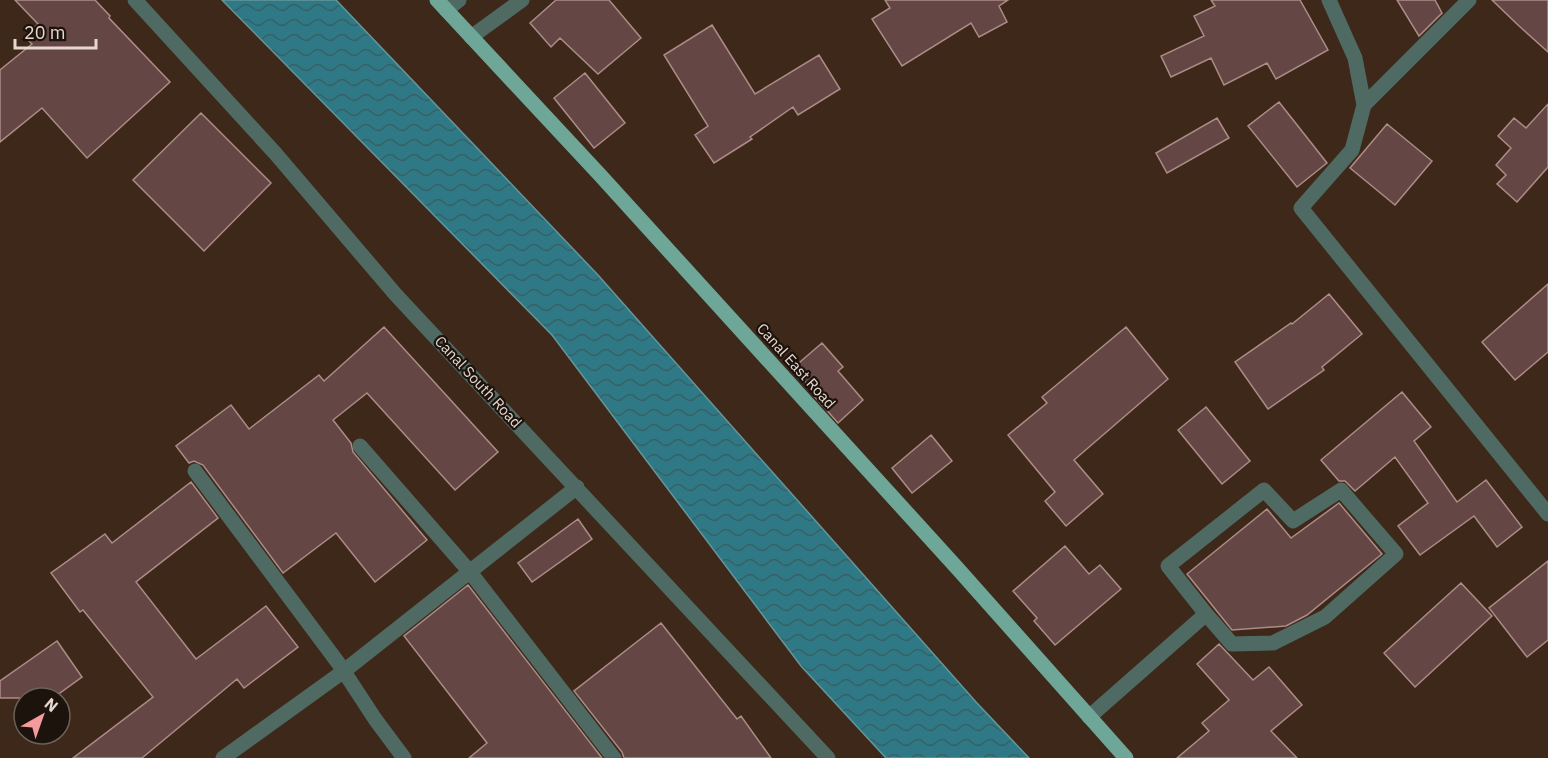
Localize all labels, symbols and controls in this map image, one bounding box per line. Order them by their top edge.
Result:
scale bar [15,12,96,50]
text: 20 m [24,21,66,44]
street label: Canal East Road [753,319,840,412]
street label: Canal South Road [431,332,526,432]
north arrow [12,686,72,746]
text: N [41,693,63,716]

